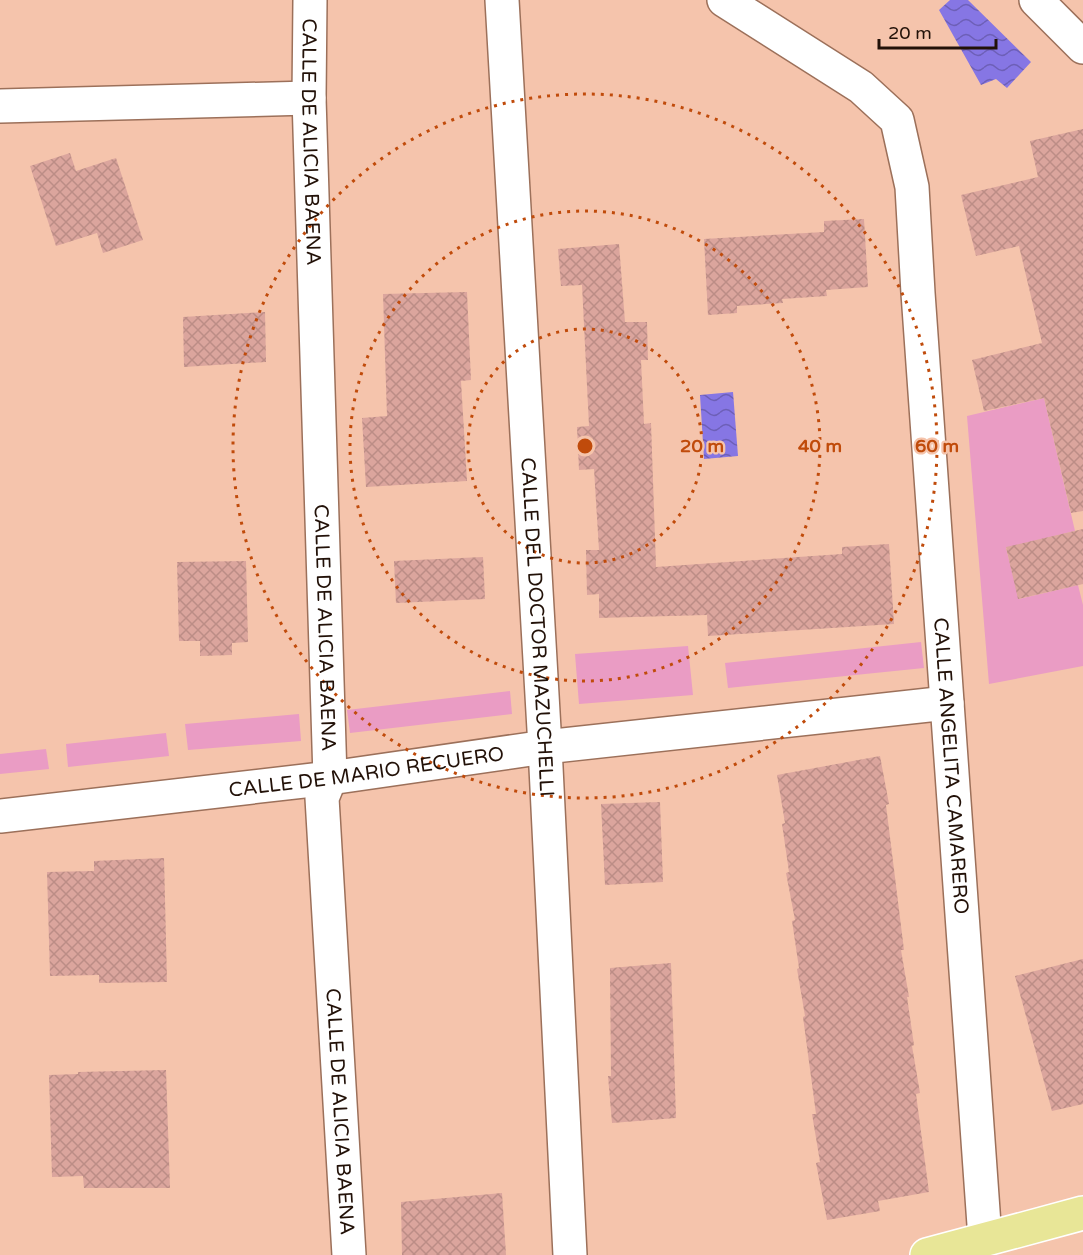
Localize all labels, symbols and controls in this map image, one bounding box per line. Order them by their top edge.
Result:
scale bar [879,12,996,50]
street label: CALLE DE ALICIA BAENA [296,18,325,266]
text: 20 m [888,22,932,44]
text: 20 m [680,435,724,457]
text: 40 m [798,435,842,457]
text: 60 m [915,435,959,457]
centre of rings [575,436,595,456]
street label: CALLE DEL DOCTOR MAZUCHELLI [515,457,558,797]
street label: CALLE DE ALICIA BAENA [309,504,340,752]
street label: CALLE ANGELITA CAMARERO [928,617,973,915]
street label: CALLE DE MARIO RECUERO [227,742,506,803]
street label: CALLE DE ALICIA BAENA [320,988,359,1236]

